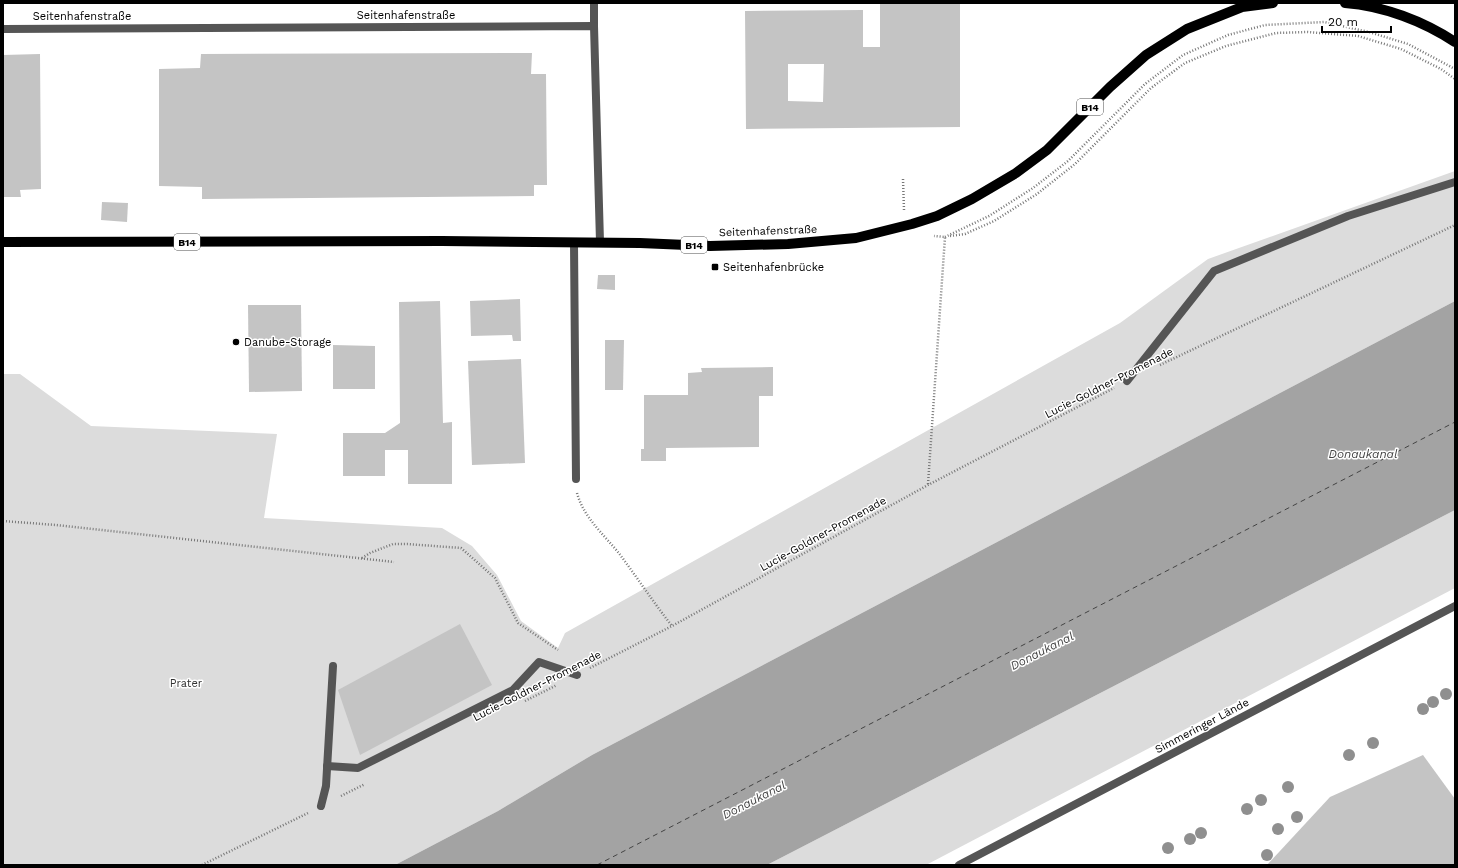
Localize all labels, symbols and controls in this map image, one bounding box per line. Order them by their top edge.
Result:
scale bar [1322,8,1391,34]
street label: Seitenhafenstraße [357,9,455,22]
street label: Seitenhafenstraße [33,10,131,23]
text: 20 m [1328,15,1358,29]
road number: B14 [1077,99,1103,115]
street label: Seitenhafenstraße [719,223,817,239]
road number: B14 [174,234,200,250]
road number: B14 [681,237,707,253]
place label: Seitenhafenbrücke [723,261,824,274]
marker: Seitenhafenbrücke [710,262,720,272]
place label: Danube-Storage [244,336,331,349]
marker: Danube-Storage [231,337,241,347]
street label: Lucie-Goldner-Promenade [1043,345,1175,421]
water label: Donaukanal [1328,447,1398,461]
street label: Lucie-Goldner-Promenade [758,494,888,574]
water label: Donaukanal [1008,629,1076,673]
street label: Lucie-Goldner-Promenade [471,648,603,724]
park label: Prater [170,677,203,690]
street label: Simmeringer Lände [1153,696,1251,756]
water label: Donaukanal [720,778,788,822]

